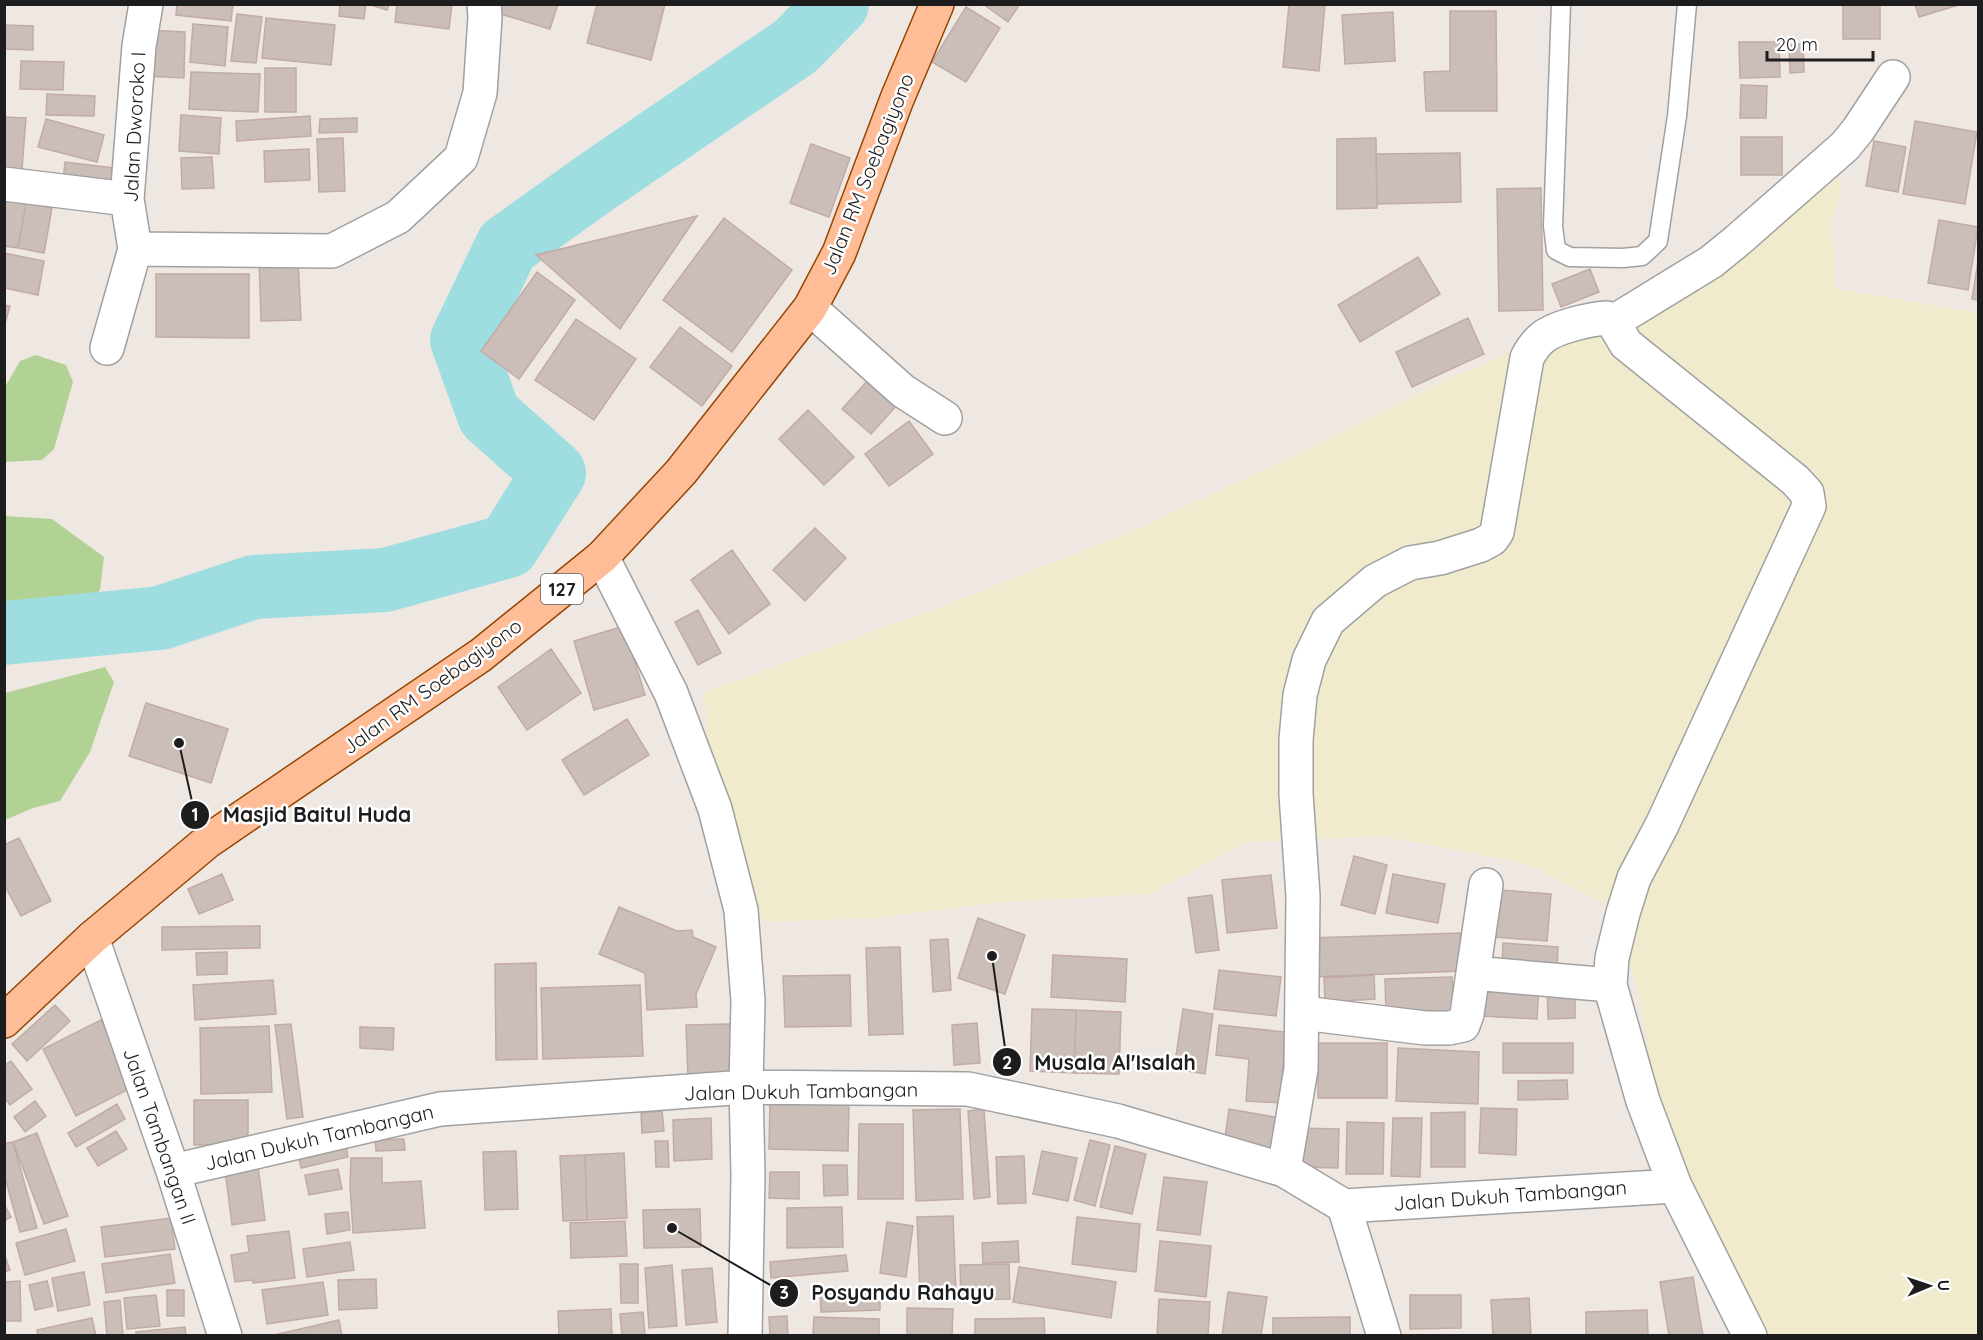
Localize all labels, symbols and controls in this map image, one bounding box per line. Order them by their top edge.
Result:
scale bar [1767,24,1874,62]
text: 20 m [1776,33,1818,56]
street label: Jalan Dworoko I [118,51,150,203]
street label: Jalan RM Soebagiyono [815,70,919,278]
road number: 127 [541,574,583,604]
street label: Jalan RM Soebagiyono [338,613,526,759]
callout: Masjid Baitul Huda [180,795,423,834]
text: Masjid Baitul Huda [223,801,411,827]
text: 1 [191,803,199,826]
callout: Musala Al'Isalah [992,1043,1208,1082]
street label: Jalan Tambangan II [118,1044,202,1228]
text: Musala Al'Isalah [1034,1049,1196,1075]
text: 2 [1002,1051,1012,1074]
street label: Jalan Dukuh Tambangan [684,1076,918,1106]
street label: Jalan Dukuh Tambangan [202,1098,436,1176]
street label: Jalan Dukuh Tambangan [1392,1174,1628,1216]
north arrow [1899,1256,1959,1316]
callout: Posyandu Rahayu [769,1274,1006,1313]
text: Posyandu Rahayu [811,1279,995,1305]
text: U [1934,1279,1954,1291]
text: 3 [779,1281,789,1304]

